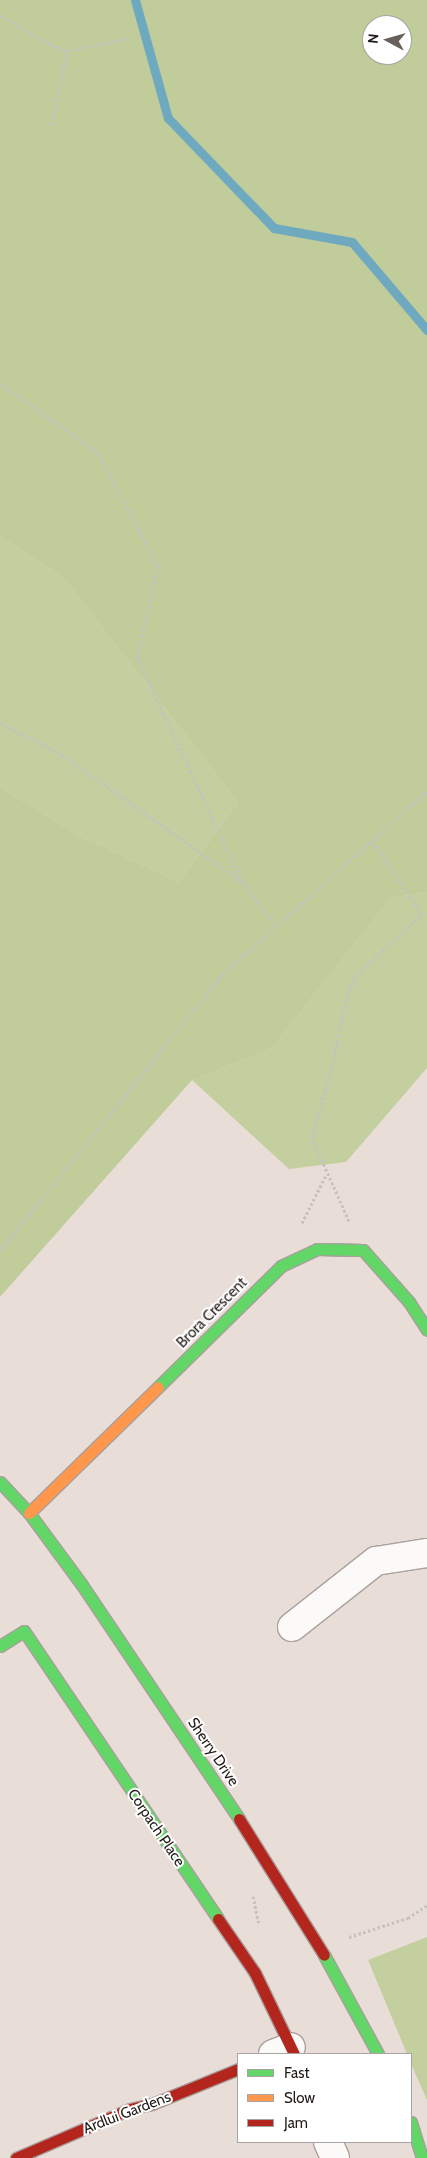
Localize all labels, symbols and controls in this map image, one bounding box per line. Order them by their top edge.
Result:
north arrow [362,15,412,65]
text: N [364,33,383,44]
street label: Brora Crescent [173,1274,251,1352]
street label: Sherry Drive [184,1714,242,1790]
street label: Corpach Place [124,1786,188,1870]
legend [237,2053,412,2143]
text: Fast [284,2064,309,2082]
street label: Ardlui Gardens [81,2088,173,2138]
text: Slow [284,2089,315,2107]
text: Jam [284,2114,308,2132]

